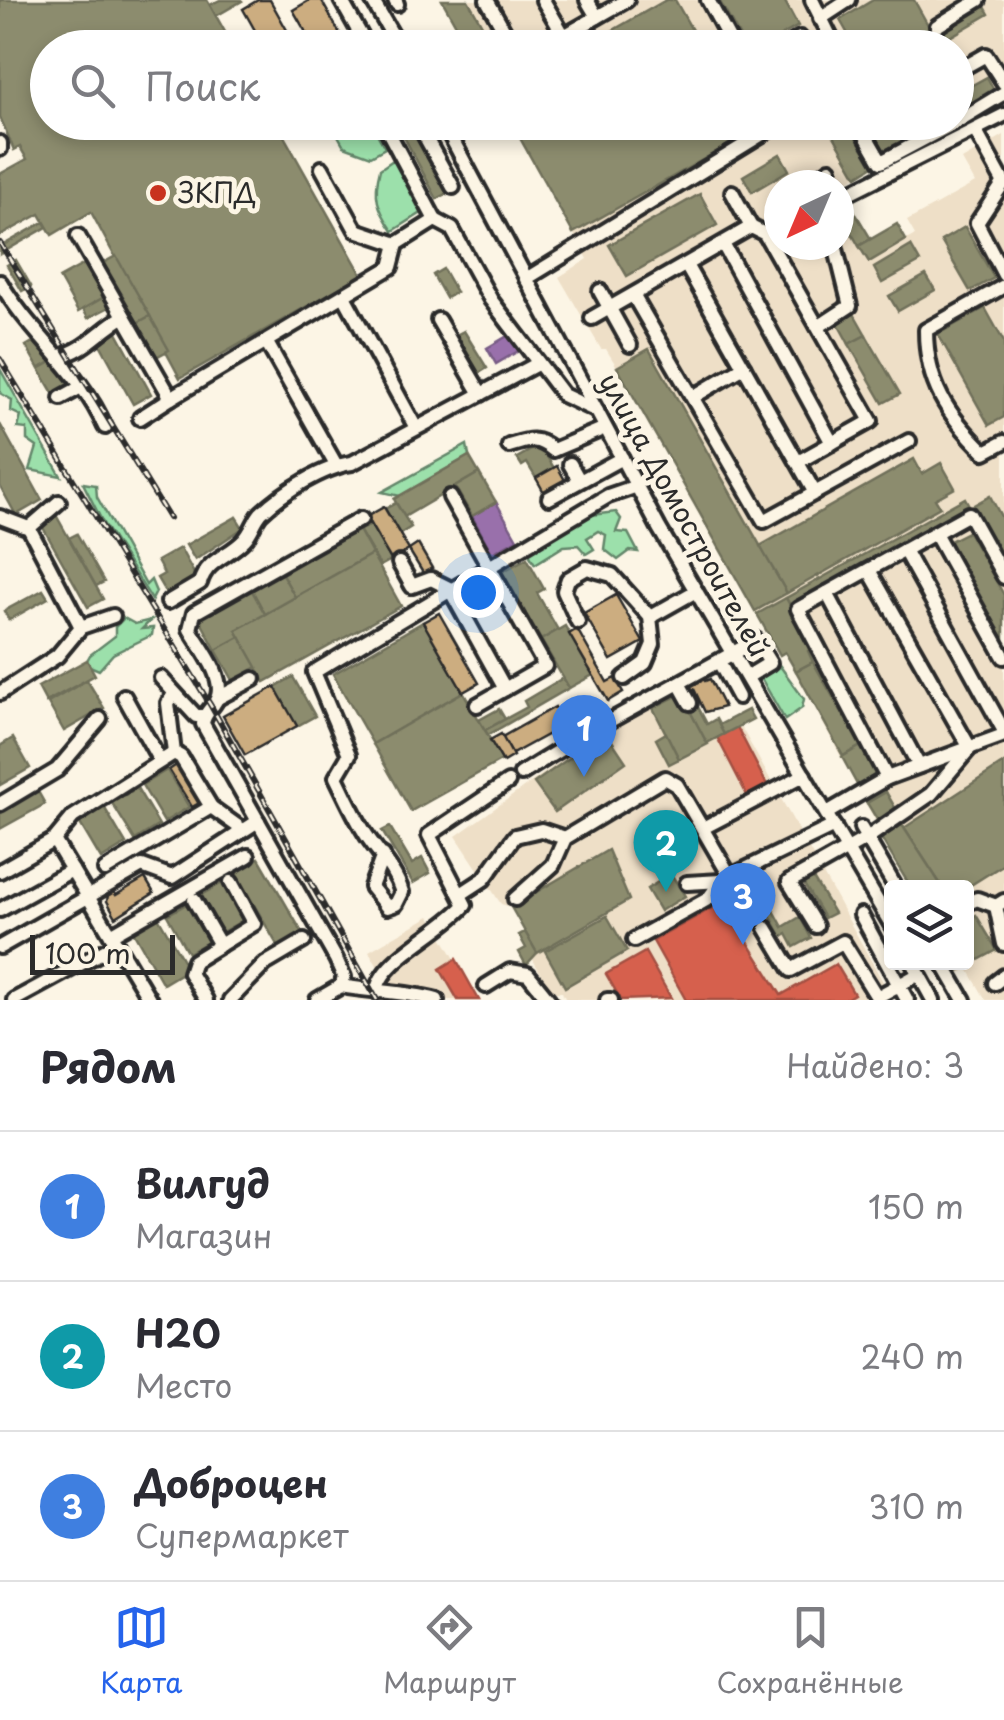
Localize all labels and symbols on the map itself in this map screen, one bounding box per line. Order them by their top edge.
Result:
place label: ЗКПД [178,170,256,213]
north arrow [764,170,854,260]
marker: ЗКПД [147,182,169,204]
street label: улица Домостроителей [589,364,782,664]
your location [453,567,504,618]
pin: 1 [552,694,616,777]
pin: 2 [634,810,698,892]
pin: 3 [710,862,776,945]
scale bar [30,930,175,974]

